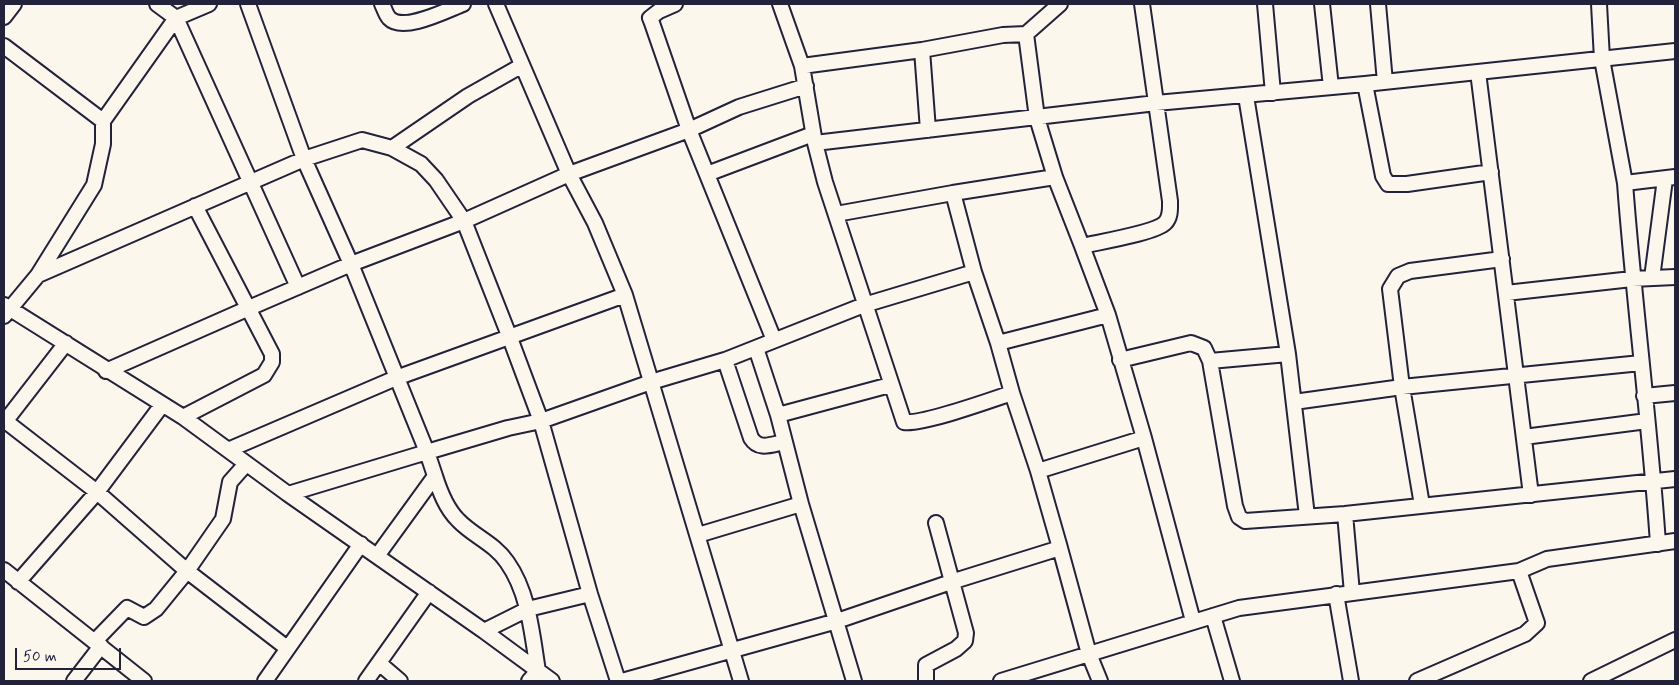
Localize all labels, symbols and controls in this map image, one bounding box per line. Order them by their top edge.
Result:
scale bar [18,638,124,670]
text: 50 m [23,647,57,667]

